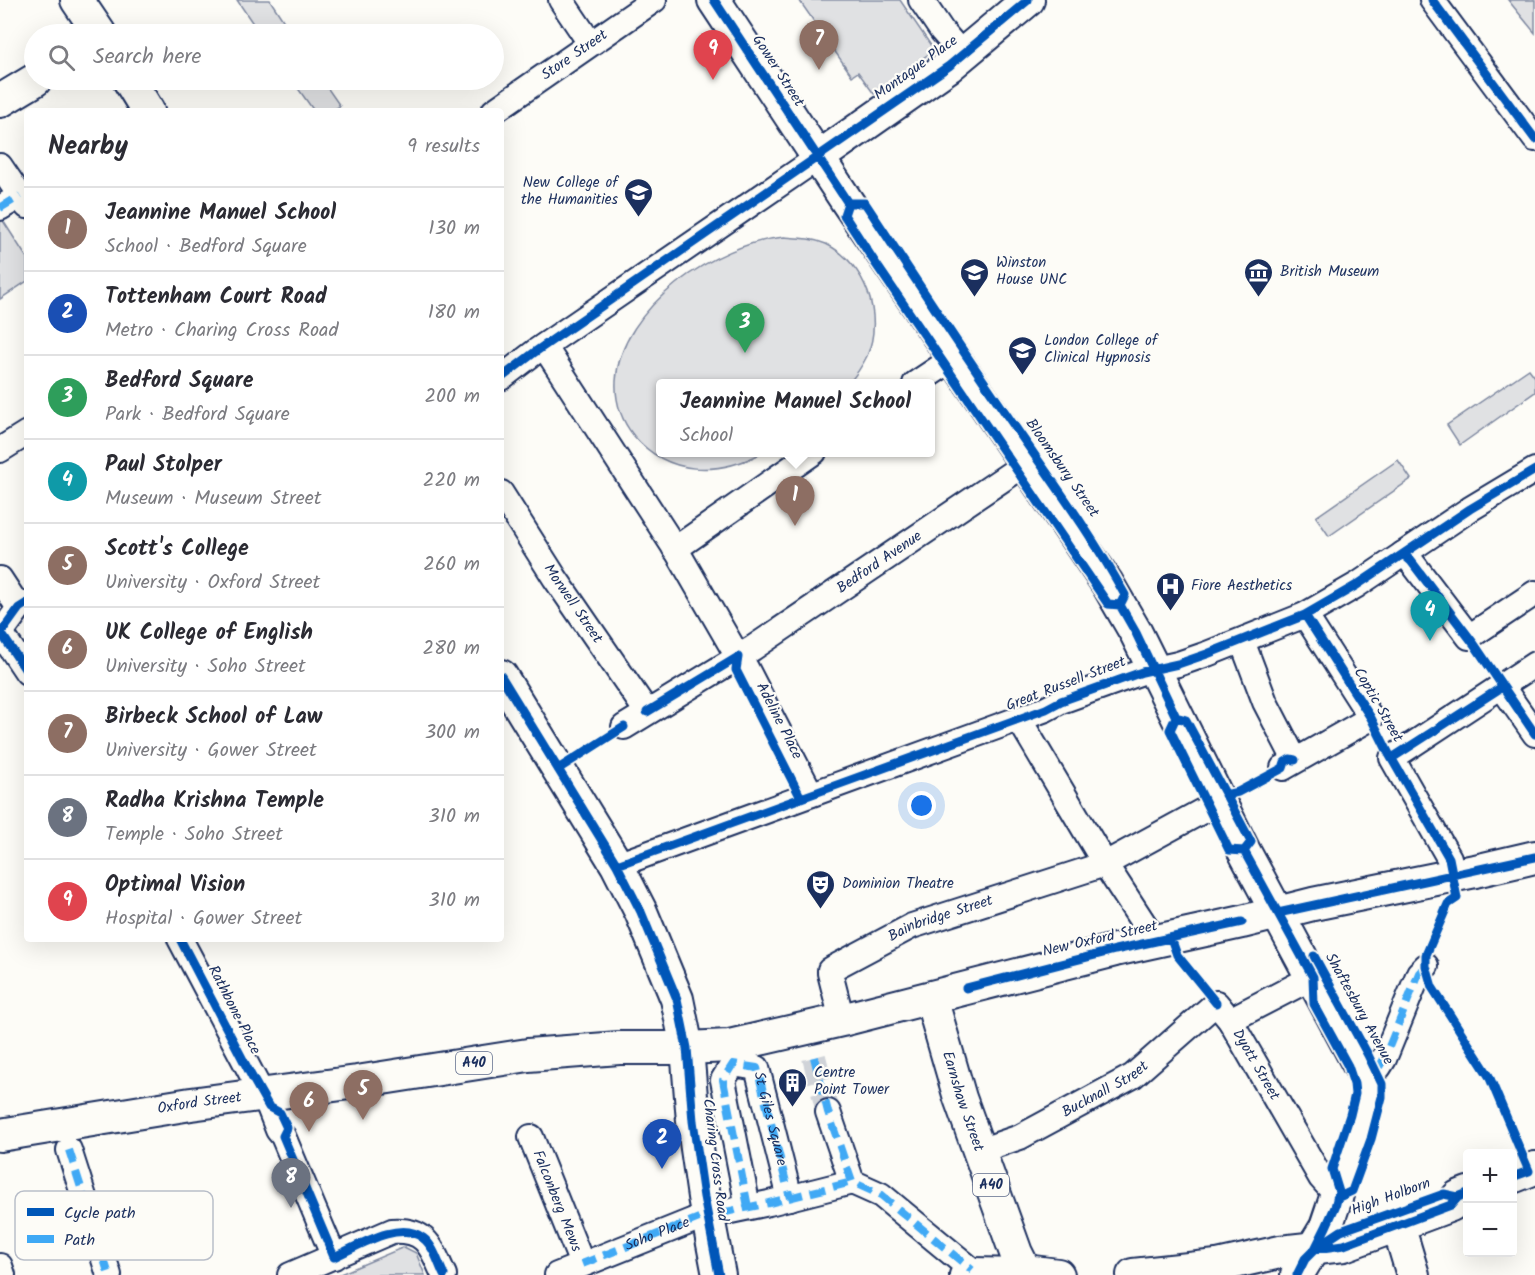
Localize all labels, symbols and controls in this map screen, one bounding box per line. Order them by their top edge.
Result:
pin: 7 [800,20,838,70]
street label: Store Street [536,23,613,87]
search box [24,24,504,90]
street label: Montague Place [869,29,963,107]
street label: Gower Street [746,30,810,112]
pin: 9 [694,31,732,80]
text: Search here [93,40,201,75]
icon: search [45,41,78,74]
text: Nearby [48,126,128,168]
text: 9 results [407,131,480,163]
place label: New College of the Humanities [521,171,619,212]
school or university icon: New College of the Humanities [623,176,655,218]
text: Jeannine Manuel School [105,196,336,231]
text: 1 [64,213,71,245]
text: 130 m [428,213,480,245]
text: School · Bedford Square [105,231,307,263]
place label: Winston House UNC [996,251,1067,292]
school or university icon: Winston House UNC [959,256,991,298]
museum icon: British Museum [1243,256,1275,298]
place label: British Museum [1280,260,1379,284]
text: Tottenham Court Road [105,280,327,315]
text: 2 [62,297,73,329]
text: 180 m [428,297,480,329]
pin: 3 [726,304,764,353]
text: Metro · Charing Cross Road [105,315,338,347]
place label: London College of Clinical Hypnosis [1044,329,1159,370]
school or university icon: London College of Clinical Hypnosis [1007,334,1039,376]
text: Bedford Square [105,364,253,399]
popup [656,379,935,457]
text: 3 [62,381,73,413]
text: 200 m [424,381,480,413]
text: Jeannine Manuel School [680,385,911,420]
text: Park · Bedford Square [105,399,290,431]
street label: Bloomsbury Street [1019,413,1105,523]
text: School [680,420,733,452]
text: Paul Stolper [105,448,222,483]
text: 4 [62,465,73,497]
text: 220 m [423,465,480,497]
pin: 1 [776,476,814,526]
text: Museum · Museum Street [105,483,321,515]
street label: Bedford Avenue [832,525,927,600]
text: Scott's College [105,532,249,567]
text: 5 [62,549,73,581]
text: 260 m [423,549,480,581]
street label: Morwell Street [537,559,609,649]
text: University · Oxford Street [105,567,320,599]
hospital icon: Fiore Aesthetics [1154,570,1186,612]
place label: Fiore Aesthetics [1191,574,1293,598]
pin: 4 [1410,592,1450,641]
text: UK College of English [105,616,313,651]
text: 6 [62,633,73,665]
text: 280 m [422,633,480,665]
street label: Great Russell Street [1003,650,1130,718]
text: University · Soho Street [105,651,306,683]
street label: Coptic Street [1347,663,1409,747]
street label: Adeline Place [749,678,809,764]
text: Birbeck School of Law [105,700,322,735]
text: 7 [63,717,72,749]
text: 300 m [425,717,480,749]
text: University · Gower Street [105,735,317,767]
text: Radha Krishna Temple [105,784,324,819]
your location [907,791,936,820]
text: 8 [62,801,73,833]
text: 310 m [428,801,480,833]
text: Temple · Soho Street [105,819,283,851]
text: Optimal Vision [105,868,245,903]
theatre icon: Dominion Theatre [805,868,837,910]
place label: Dominion Theatre [842,872,954,896]
text: 9 [62,885,73,917]
text: 310 m [428,885,480,917]
street label: Bainbridge Street [884,889,996,949]
text: Hospital · Gower Street [105,903,302,935]
street label: New Oxford Street [1040,914,1160,964]
street label: Shaftesbury Avenue [1318,949,1400,1070]
street label: Rathbone Place [201,961,267,1059]
street label: Dyott Street [1226,1024,1286,1105]
street label: Earnshaw Street [935,1048,990,1155]
road number: A40 [456,1052,492,1074]
street label: Bucknall Street [1058,1055,1154,1124]
place label: Centre Point Tower [814,1061,890,1102]
building icon: Centre Point Tower [777,1066,809,1108]
street label: St Giles Square [746,1069,793,1169]
pin: 5 [344,1070,382,1120]
pin: 6 [290,1082,328,1132]
street label: Oxford Street [156,1085,243,1121]
street label: Charing Cross Road [696,1097,734,1223]
pin: 2 [642,1120,682,1169]
street label: Falconberg Mews [525,1146,588,1256]
map controls [1463,1149,1517,1257]
button: + [1463,1149,1517,1203]
pin: 8 [272,1158,310,1208]
street label: High Holborn [1348,1172,1434,1222]
road number: A40 [973,1174,1009,1196]
legend [15,1191,213,1260]
text: Cycle path [64,1201,136,1226]
button: − [1463,1203,1517,1257]
street label: Soho Place [621,1211,694,1258]
text: Path [64,1228,95,1253]

